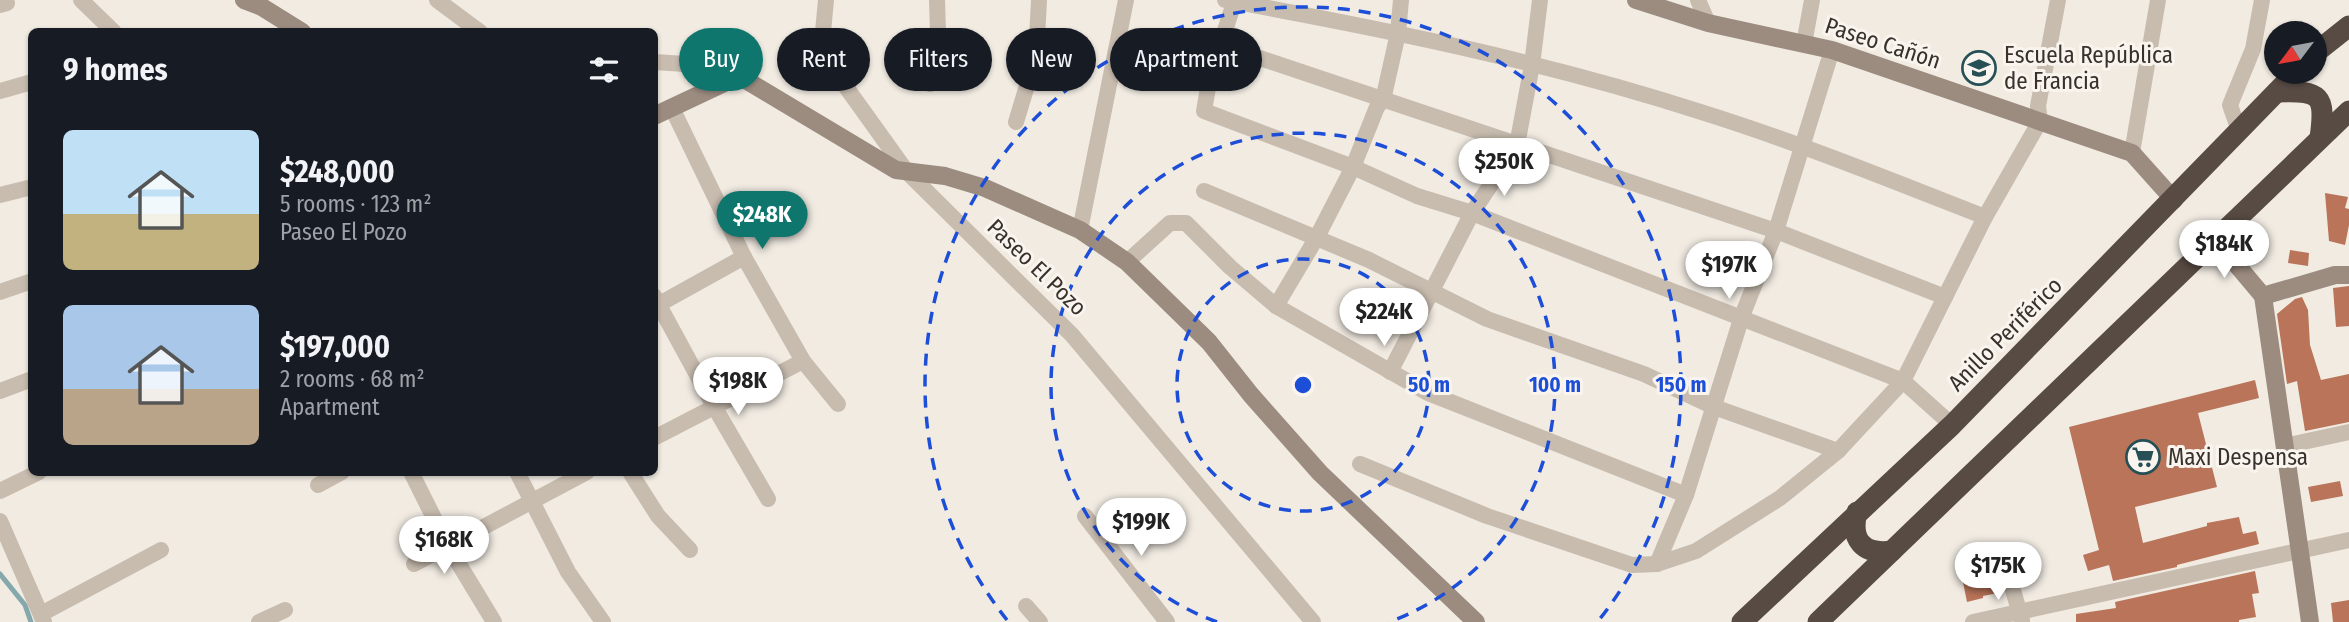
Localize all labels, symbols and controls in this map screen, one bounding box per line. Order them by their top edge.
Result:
street label: Paseo Cañón [1822,11,1944,75]
north arrow [2264,21,2328,84]
map controls [2264,21,2327,84]
chip: Buy [679,28,763,91]
chip: Rent [777,28,870,91]
chip: Filters [884,28,992,91]
chip: New [1006,28,1096,91]
chip: Apartment [1110,28,1262,91]
place label: Escuela República de Francia [2004,41,2173,95]
school or university icon: Escuela República de Francia [1960,49,1998,87]
icon: filters [585,51,623,89]
text: 9 homes [63,52,168,88]
pin: $250K [1455,138,1553,198]
text: $250K [1474,147,1534,175]
text: $248,000 [280,154,395,190]
icon: home [119,158,203,242]
text: 5 rooms · 123 m² [280,190,431,218]
pin: $248K [713,191,811,251]
text: $248K [733,200,791,228]
street label: Paseo El Pozo [982,213,1092,321]
text: Paseo El Pozo [280,218,407,246]
pin: $184K [2175,220,2273,280]
text: $184K [2195,229,2253,257]
pin: $197K [1680,242,1778,301]
text: $197K [1701,250,1757,278]
street label: Anillo Periférico [1942,271,2068,397]
pin: $224K [1335,288,1433,348]
text: $224K [1355,297,1413,325]
text: $197,000 [280,329,390,365]
icon: home [119,333,203,417]
pin: $198K [689,358,787,417]
text: 2 rooms · 68 m² [280,365,425,393]
text: $198K [709,366,767,394]
text: 50 m [1408,372,1450,398]
text: 100 m [1529,372,1581,398]
text: 150 m [1655,372,1707,398]
centre of rings [1291,373,1315,397]
text: Apartment [280,393,380,421]
supermarket icon: Maxi Despensa [2124,438,2162,476]
place label: Maxi Despensa [2168,443,2308,471]
pin: $199K [1092,498,1190,558]
text: $199K [1112,507,1170,535]
pin: $168K [395,516,493,576]
text: $168K [415,525,473,553]
pin: $175K [1949,542,2047,602]
text: $175K [1971,551,2025,579]

